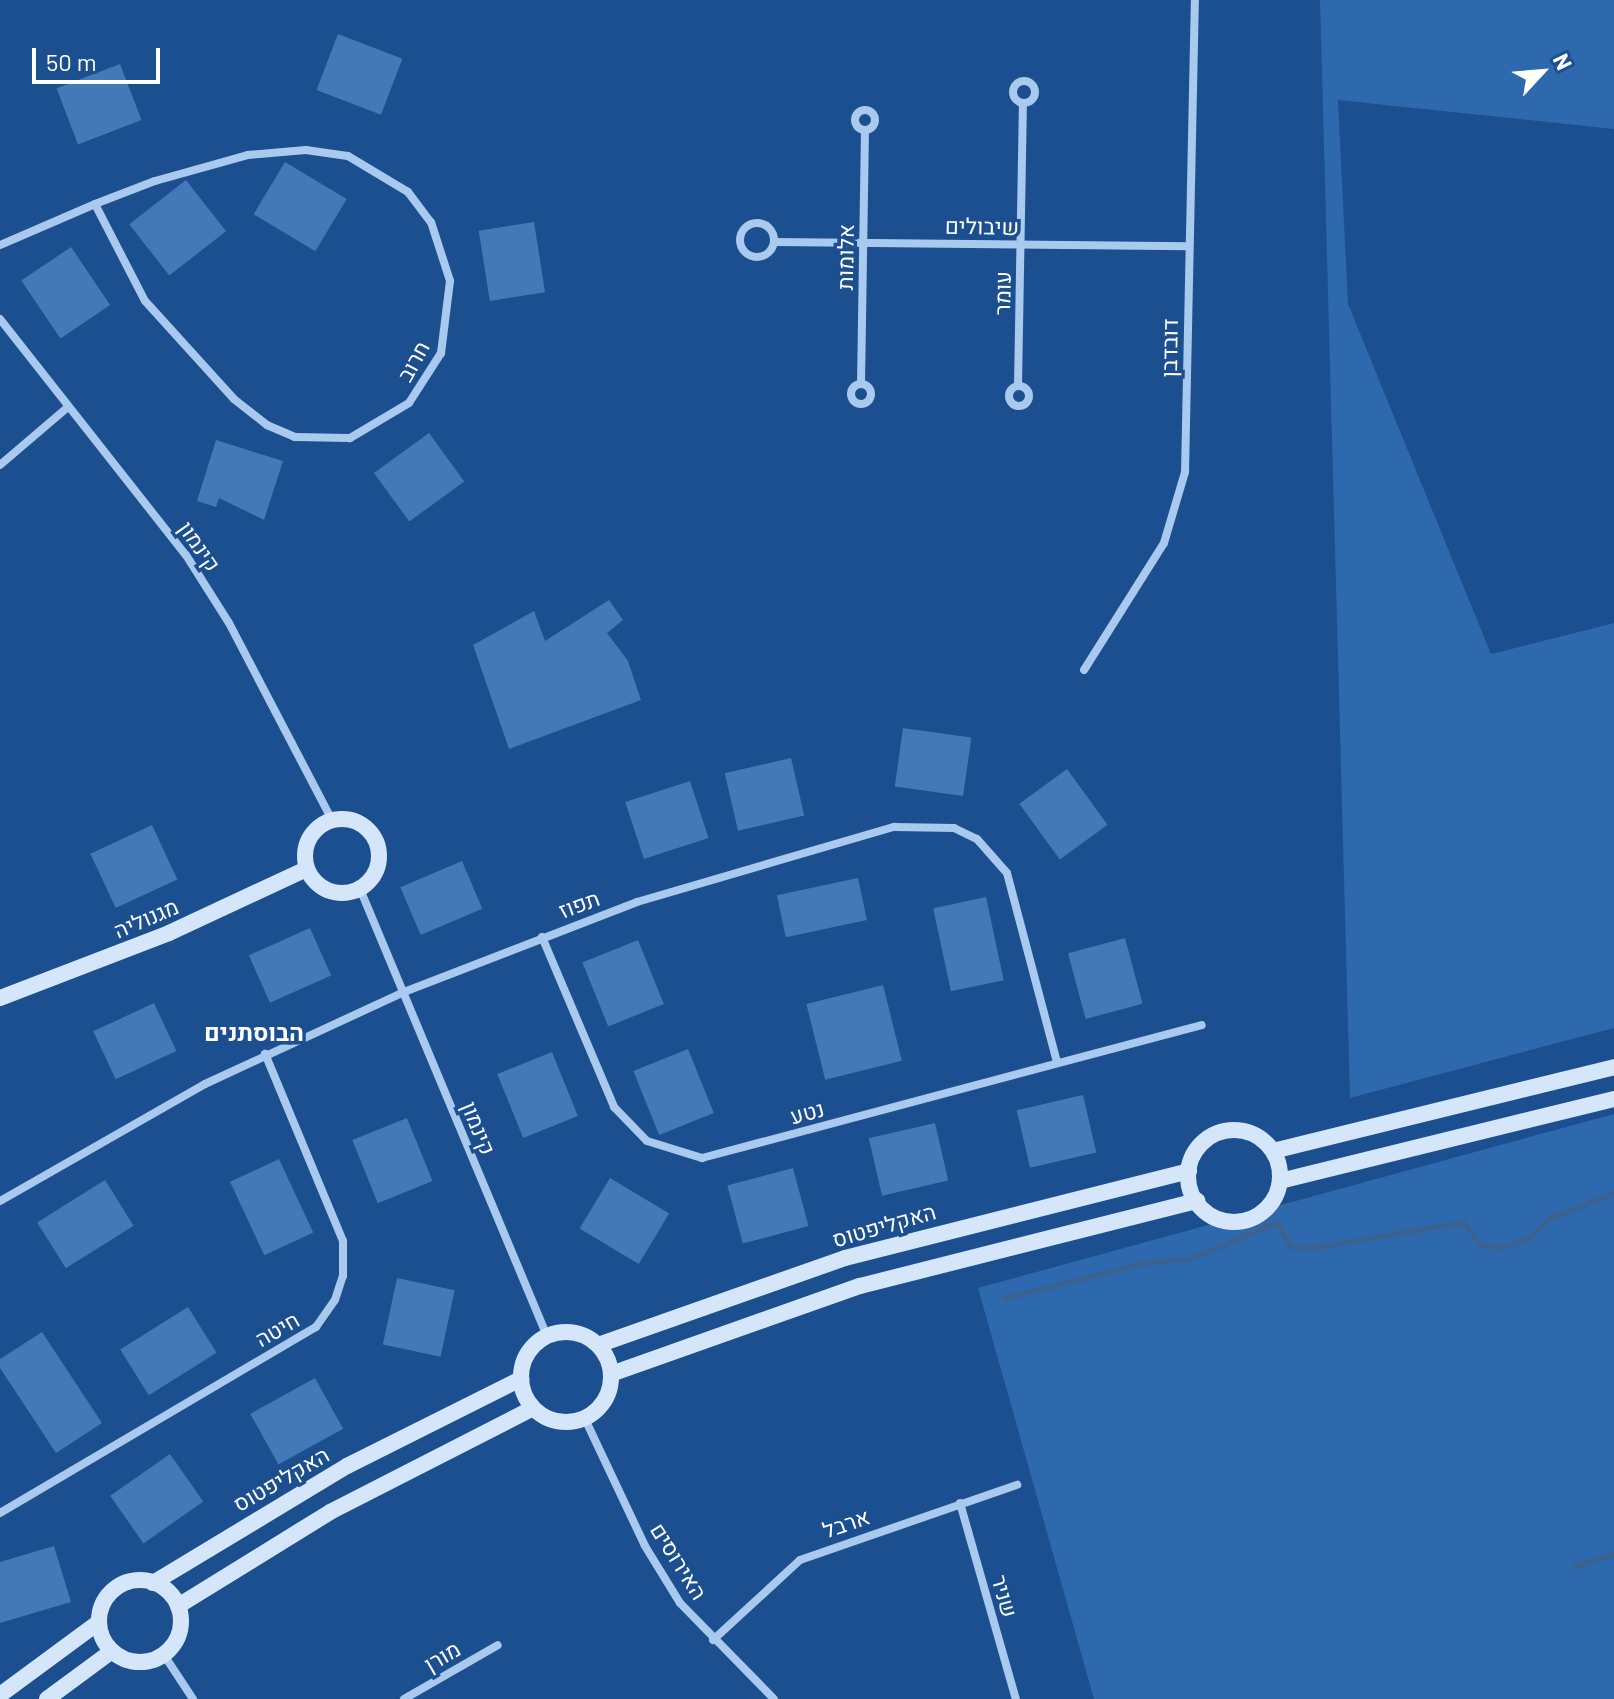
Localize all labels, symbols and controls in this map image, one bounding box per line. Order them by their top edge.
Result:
scale bar [36,32,164,82]
north arrow [1502,32,1582,112]
text: 50 m [46,47,97,76]
text: N [1549,49,1578,74]
street label: שיבולים [945,212,1019,240]
street label: אלומות [831,224,859,290]
street label: עומר [988,271,1016,315]
street label: דובדבן [1155,318,1183,378]
street label: חרוב [391,336,435,386]
street label: קינמון [173,516,227,576]
street label: תפוז [555,884,603,924]
street label: מגנוליה [110,893,182,943]
district label: הבוסתנים [204,1018,304,1046]
street label: נטע [787,1095,827,1129]
street label: קינמון [456,1098,502,1158]
street label: האקליפטוס [829,1198,939,1252]
street label: חיטה [250,1306,304,1352]
street label: האקליפטוס [228,1441,334,1517]
street label: ארבל [819,1503,873,1543]
street label: האירוסים [645,1518,713,1604]
street label: שניר [986,1572,1024,1620]
street label: מורן [419,1635,465,1677]

